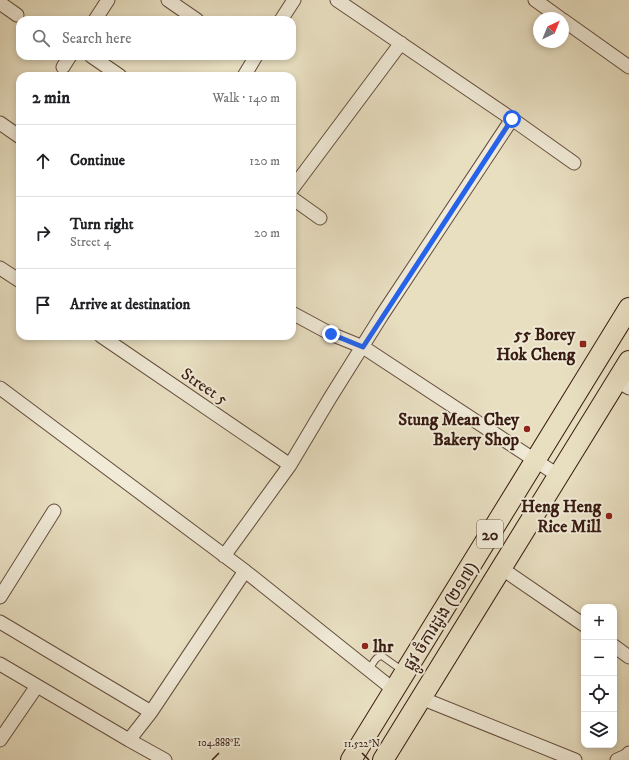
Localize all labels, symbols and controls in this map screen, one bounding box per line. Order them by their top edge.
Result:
north arrow [533,12,569,48]
search box [16,16,296,60]
icon: search [30,27,52,49]
text: Search here [62,29,131,48]
text: 2 min [32,87,70,109]
text: Walk · 140 m [212,90,280,106]
route start [503,110,521,128]
icon: ahead [32,150,54,172]
text: Continue [70,151,125,170]
text: 120 m [249,153,280,169]
text: Turn right [70,215,133,234]
icon: right [32,222,54,244]
text: 20 m [254,225,280,241]
text: Street 4 [70,234,111,250]
icon: arrive [32,294,54,316]
text: Arrive at destination [70,295,190,314]
place label: 55 Borey Hok Cheng [496,324,576,366]
route end [322,325,340,343]
marker: 55 Borey Hok Cheng [578,339,588,349]
street label: Street 5 [177,363,233,411]
place label: Stung Mean Chey Bakery Shop [398,409,520,451]
marker: Stung Mean Chey Bakery Shop [522,424,532,434]
place label: Heng Heng Rice Mill [521,496,602,538]
marker: Heng Heng Rice Mill [604,511,614,521]
road number: 20 [477,520,503,548]
street label: ផ្លូវ ចំការដូង (២១៧) [399,558,486,677]
map controls [581,604,617,748]
button: + [581,604,617,640]
place label: lhr [372,636,394,658]
button: − [581,640,617,676]
marker: lhr [360,641,370,651]
button: locate [581,676,617,712]
button: layers [581,712,617,748]
text: 104.888°E [198,737,240,749]
text: 11.522°N [344,738,380,750]

